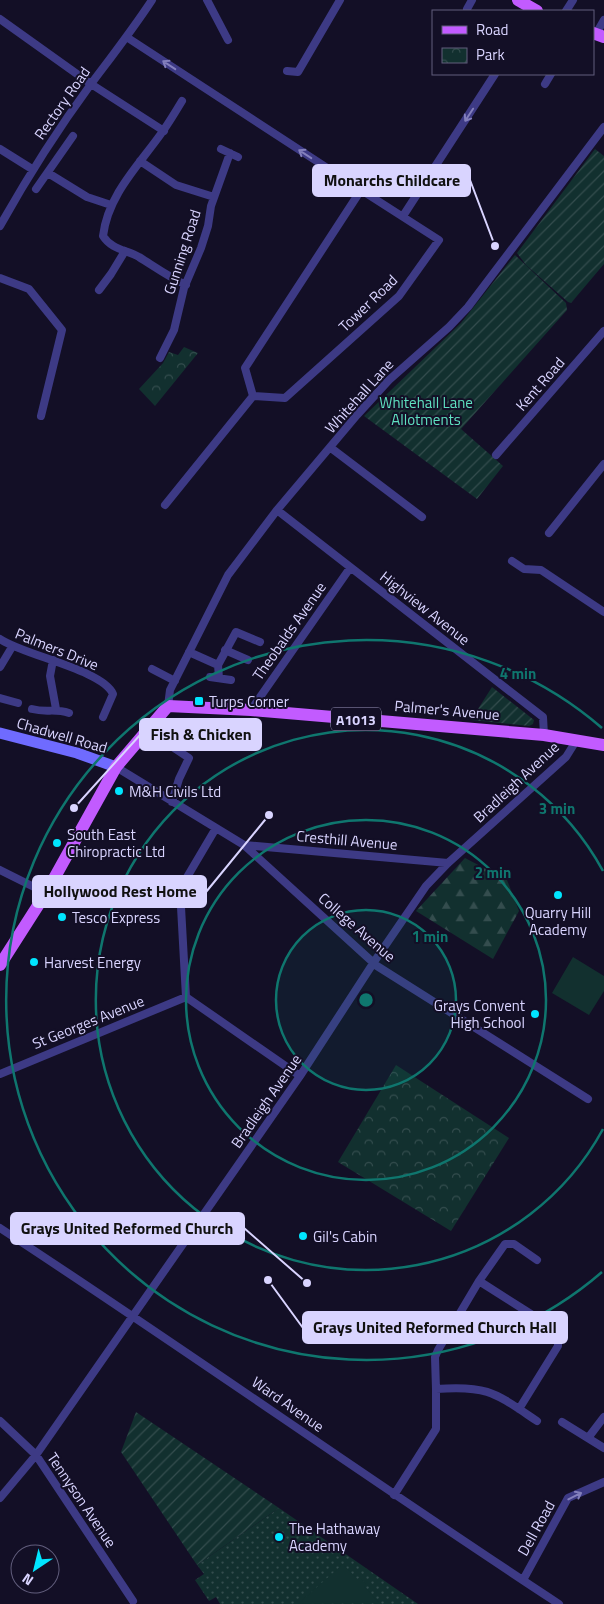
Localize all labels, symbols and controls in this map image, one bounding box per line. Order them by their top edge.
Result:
legend [432,10,594,75]
text: Road [476,18,508,41]
text: Park [476,43,505,66]
one-way arrow [163,60,177,70]
street label: Rectory Road [28,62,96,144]
one-way arrow [464,107,474,121]
one-way arrow [299,149,313,159]
callout: Monarchs Childcare [313,165,470,196]
text: Monarchs Childcare [324,168,460,192]
street label: Gunning Road [157,207,207,297]
street label: Tower Road [333,269,403,337]
street label: Kent Road [510,352,570,416]
street label: Whitehall Lane [319,354,399,438]
park label: Whitehall Lane Allotments [379,391,473,431]
street label: Highview Avenue [375,565,475,651]
street label: Theobalds Avenue [246,577,332,685]
street label: Palmers Drive [12,622,102,676]
text: 4 min [500,662,536,685]
place label: Turps Corner [209,690,289,713]
street label: Palmer's Avenue [394,694,500,726]
marker: Turps Corner [193,695,205,707]
road number: A1013 [331,708,381,731]
street label: Chadwell Road [14,711,110,759]
callout: Fish & Chicken [140,719,261,750]
text: Fish & Chicken [150,722,252,746]
street label: Bradleigh Avenue [468,736,564,828]
place label: M&H Civils Ltd [129,780,221,803]
marker: M&H Civils Ltd [113,785,125,797]
text: 3 min [539,797,575,820]
place label: South East Chiropractic Ltd [67,823,165,863]
street label: Cresthill Avenue [295,824,399,856]
marker: South East Chiropractic Ltd [51,837,63,849]
text: 2 min [475,861,511,884]
callout: Hollywood Rest Home [33,876,206,907]
text: Hollywood Rest Home [43,879,197,903]
street label: College Avenue [313,887,401,967]
marker: Quarry Hill Academy [552,889,564,901]
place label: Quarry Hill Academy [525,901,591,941]
place label: Tesco Express [72,906,160,929]
marker: Tesco Express [56,911,68,923]
text: 1 min [412,925,448,948]
place label: Harvest Energy [44,951,141,974]
marker: Harvest Energy [28,956,40,968]
street label: St Georges Avenue [29,989,147,1055]
centre of rings [357,991,375,1009]
place label: Grays Convent High School [434,994,526,1034]
marker: Grays Convent High School [529,1008,541,1020]
street label: Bradleigh Avenue [225,1049,307,1153]
callout: Grays United Reformed Church [11,1213,244,1244]
text: Grays United Reformed Church [21,1216,233,1240]
place label: Gil's Cabin [313,1225,377,1248]
marker: Gil's Cabin [297,1230,309,1242]
callout: Grays United Reformed Church Hall [303,1312,567,1343]
text: Grays United Reformed Church Hall [313,1315,557,1339]
street label: Ward Avenue [247,1371,329,1437]
street label: Tennyson Avenue [42,1448,122,1552]
one-way arrow [567,1490,582,1500]
street label: Dell Road [511,1496,561,1560]
place label: The Hathaway Academy [289,1517,380,1557]
marker: The Hathaway Academy [273,1531,285,1543]
north arrow [10,1544,60,1594]
text: N [17,1569,37,1591]

